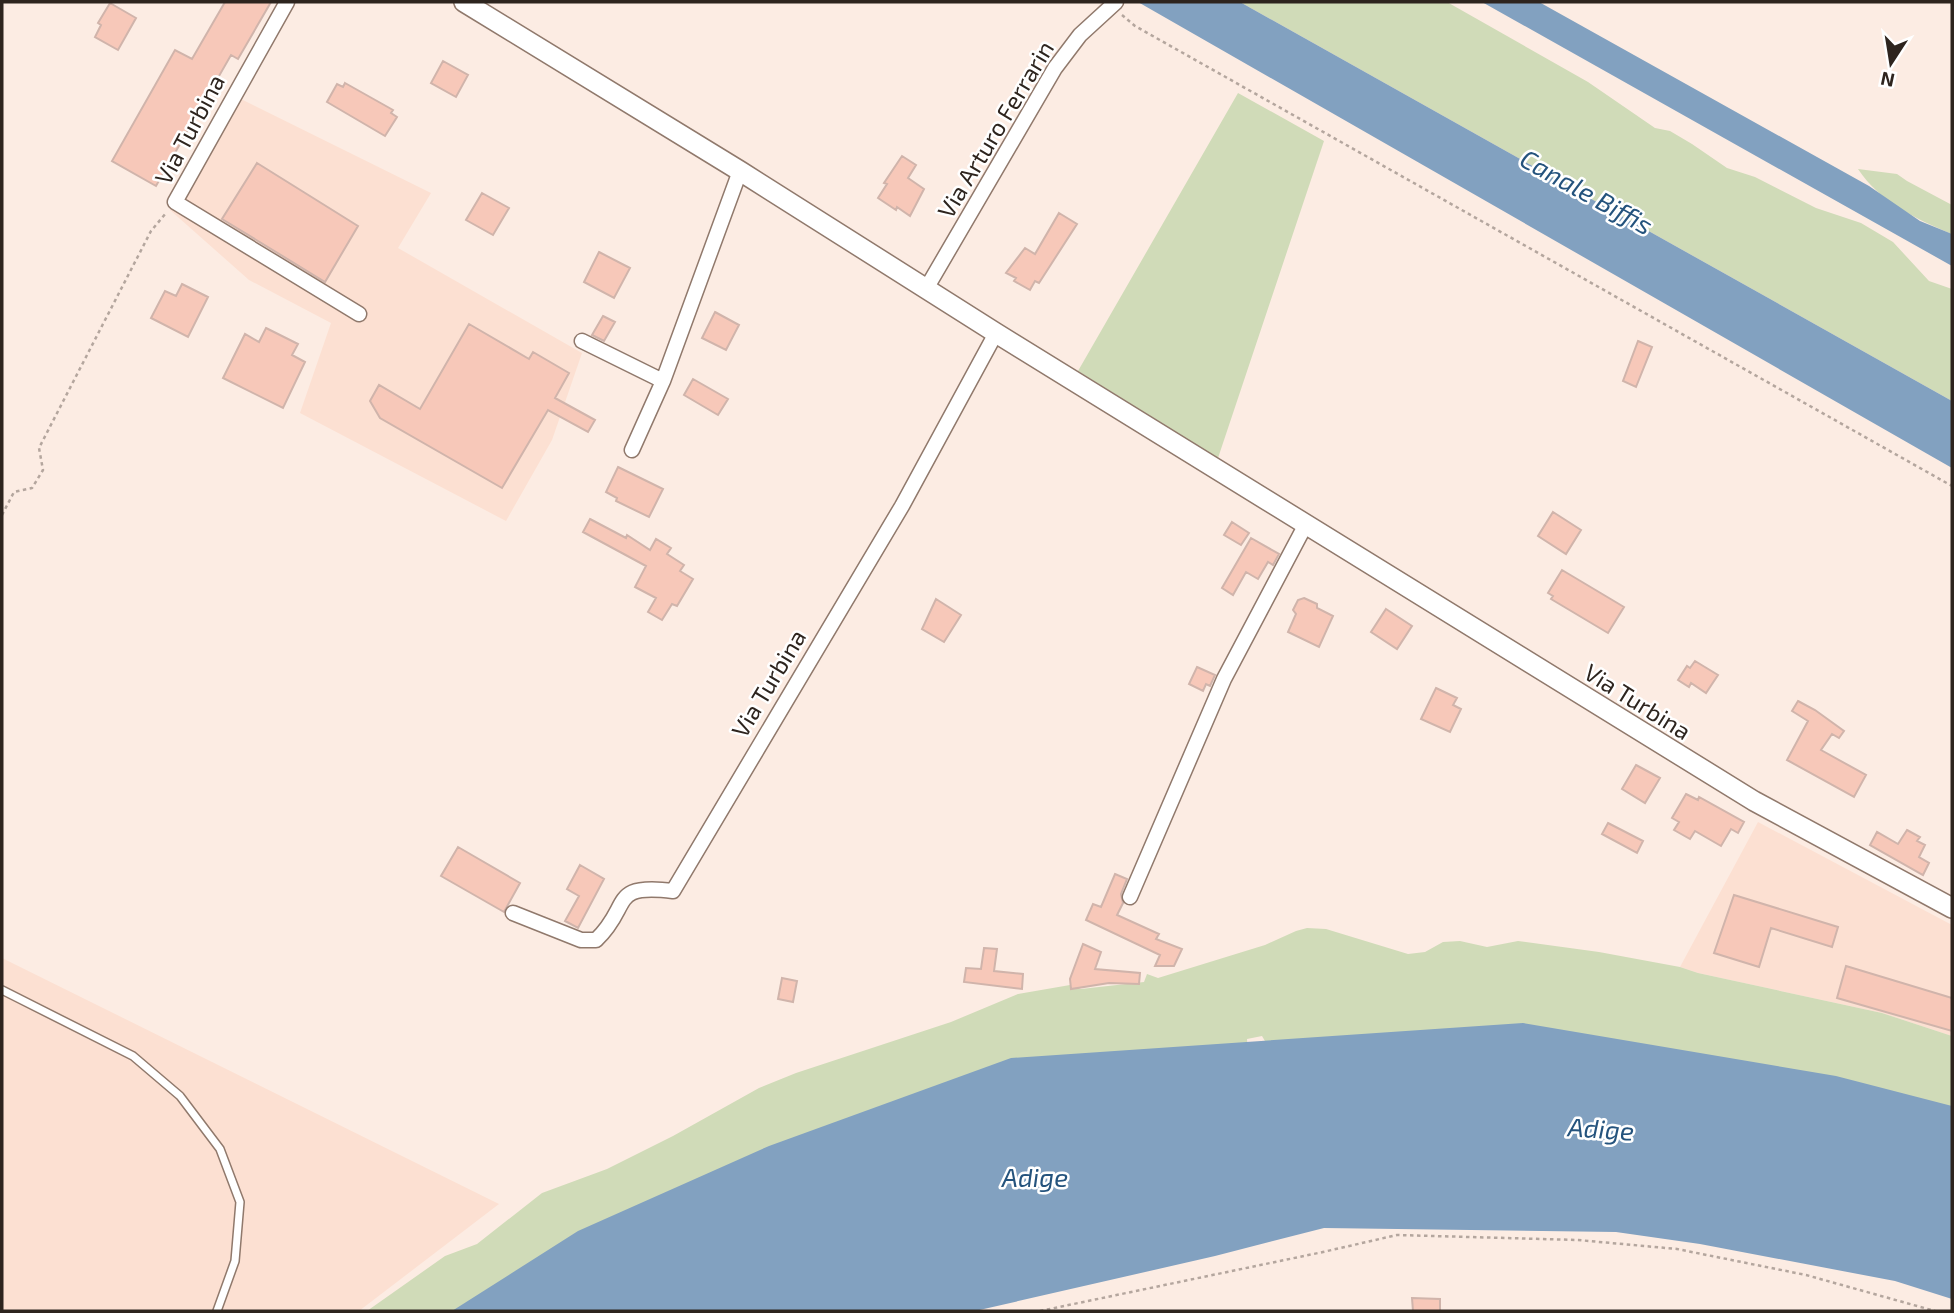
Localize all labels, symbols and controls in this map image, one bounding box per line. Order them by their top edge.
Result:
north arrow [1856,28,1926,98]
street label: Via Arturo Ferrarin [931,35,1059,223]
text: N [1878,67,1896,93]
street label: Via Turbina [148,69,230,189]
water label: Canale Biffis [1515,142,1659,240]
street label: Via Turbina [725,624,811,742]
street label: Via Turbina [1579,657,1697,745]
water label: Adige [1566,1110,1635,1146]
water label: Adige [1001,1161,1068,1192]

